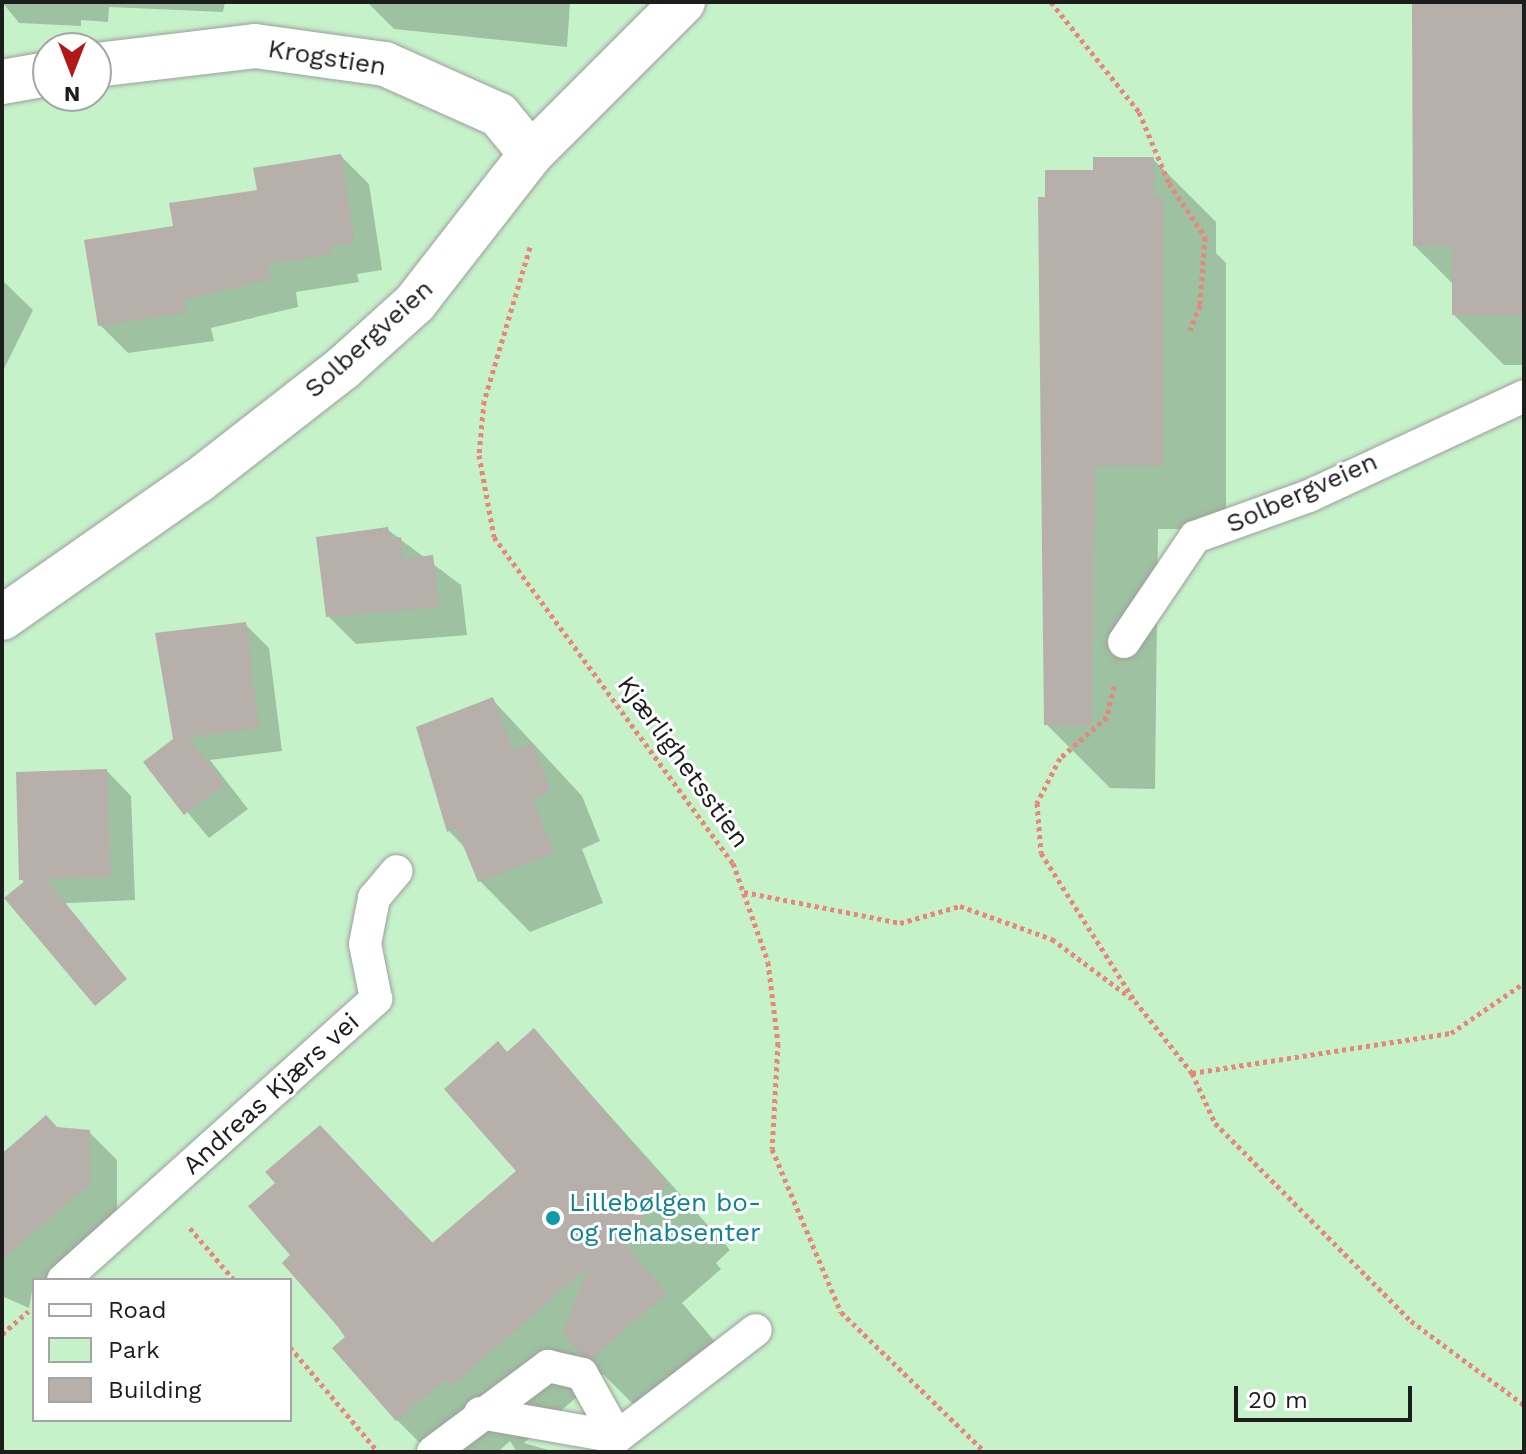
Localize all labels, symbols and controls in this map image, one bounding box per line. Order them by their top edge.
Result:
north arrow [32,32,112,112]
street label: Krogstien [266,33,388,83]
text: N [64,82,80,107]
street label: Solbergveien [298,273,440,405]
street label: Solbergveien [1222,446,1382,540]
street label: Kjærlighetsstien [610,670,756,854]
street label: Andreas Kjærs vei [176,1006,366,1182]
place label: Lillebølgen bo- og rehabsenter [569,1187,761,1248]
marker: Lillebølgen bo- og rehabsenter [544,1209,562,1227]
legend [32,1278,292,1422]
text: Road [108,1296,167,1324]
text: Park [108,1336,160,1364]
scale bar [1238,1370,1416,1420]
text: Building [108,1376,201,1404]
text: 20 m [1248,1386,1308,1414]

